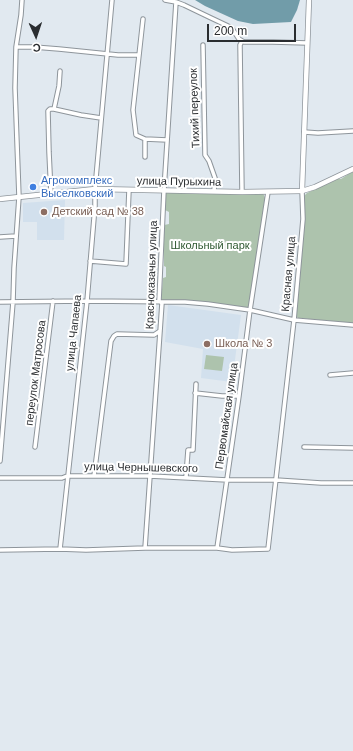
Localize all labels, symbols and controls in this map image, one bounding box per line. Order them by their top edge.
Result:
north arrow [16,16,56,56]
scale bar [209,16,298,42]
text: 200 m [214,24,247,38]
text: С [32,42,41,54]
street label: Тихий переулок [187,68,203,148]
place label: Агрокомплекс Выселковский [41,174,113,200]
street label: улица Пурыхина [137,175,221,189]
marker: Агрокомплекс Выселковский [28,182,38,192]
place label: Детский сад № 38 [52,205,144,219]
marker: Детский сад № 38 [39,207,49,217]
street label: Красноказачья улица [144,220,160,330]
street label: Красная улица [279,236,299,312]
park label: Школьный парк [170,239,250,253]
street label: улица Чапаева [63,294,85,372]
street label: переулок Матросова [23,320,49,426]
place label: Школа № 3 [215,337,272,351]
marker: Школа № 3 [202,339,212,349]
street label: Первомайская улица [213,362,241,470]
street label: улица Чернышевского [84,460,198,476]

